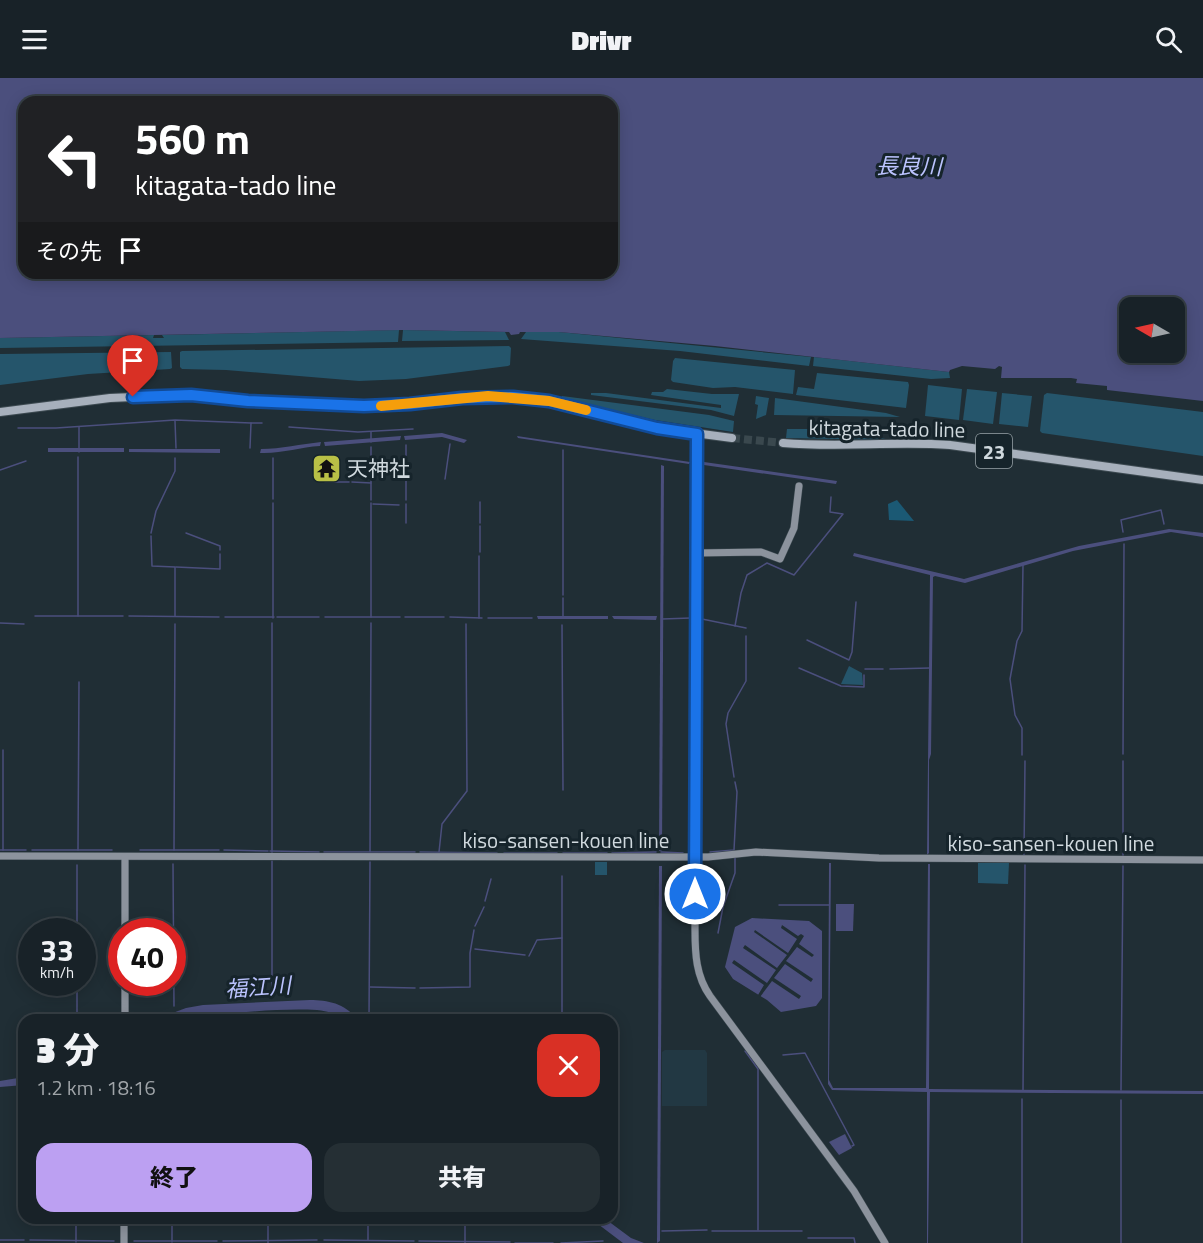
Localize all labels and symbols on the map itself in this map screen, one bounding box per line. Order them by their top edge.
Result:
water label: 長良川 [876,148,944,184]
north arrow [1119,297,1185,363]
pin [107,335,158,397]
street label: kitagata-tado line [808,411,966,445]
road number: 23 [976,434,1012,468]
temple icon: 天神社 [310,452,342,484]
place label: 天神社 [347,452,410,484]
street label: kiso-sansen-kouen line [463,824,669,856]
street label: kiso-sansen-kouen line [948,827,1154,859]
position arrow [663,862,727,926]
speed limit sign: 40 [108,918,186,996]
water label: 福江川 [224,968,294,1006]

